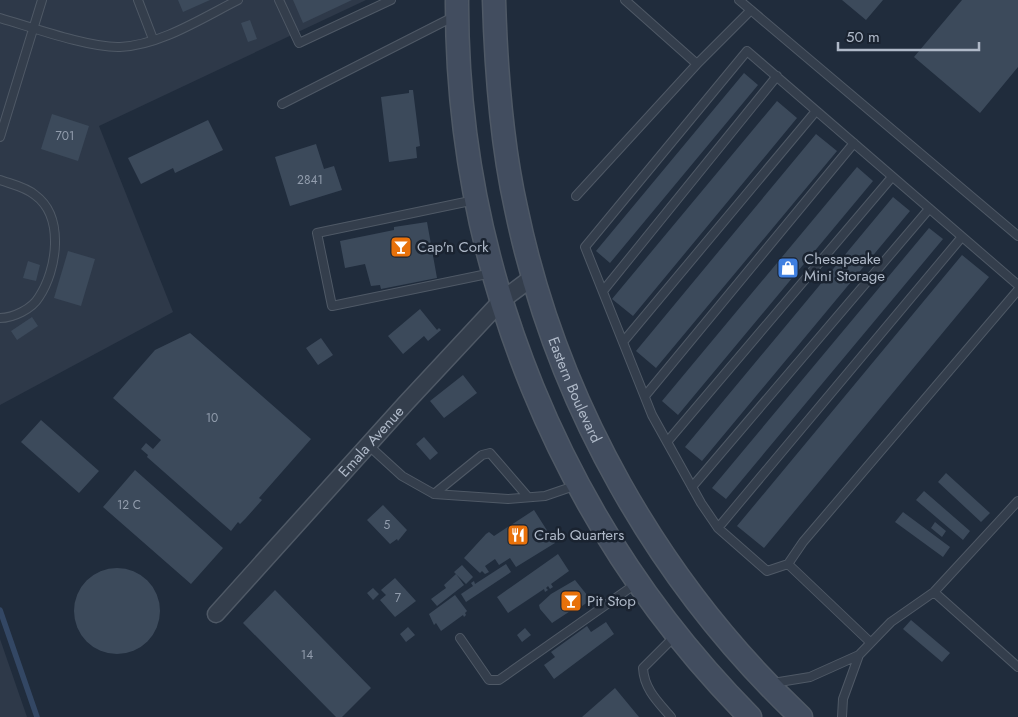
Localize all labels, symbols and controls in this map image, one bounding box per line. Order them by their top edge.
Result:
scale bar [838,20,979,52]
text: 50 m [846,26,880,48]
house number: 701 [56,127,74,145]
house number: 2841 [297,171,323,189]
bar icon: Cap'n Cork [389,235,413,259]
place label: Cap'n Cork [417,236,489,258]
place label: Chesapeake Mini Storage [804,248,885,287]
shop icon: Chesapeake Mini Storage [776,256,800,280]
street label: Eastern Boulevard [542,334,607,447]
street label: Emala Avenue [333,401,409,482]
house number: 10 [206,409,218,427]
house number: 12 C [117,496,141,514]
house number: 5 [384,516,391,534]
restaurant icon: Crab Quarters [506,523,530,547]
place label: Crab Quarters [534,524,624,546]
house number: 7 [395,589,402,607]
bar icon: Pit Stop [559,589,583,613]
place label: Pit Stop [587,590,636,612]
house number: 14 [301,646,313,664]

